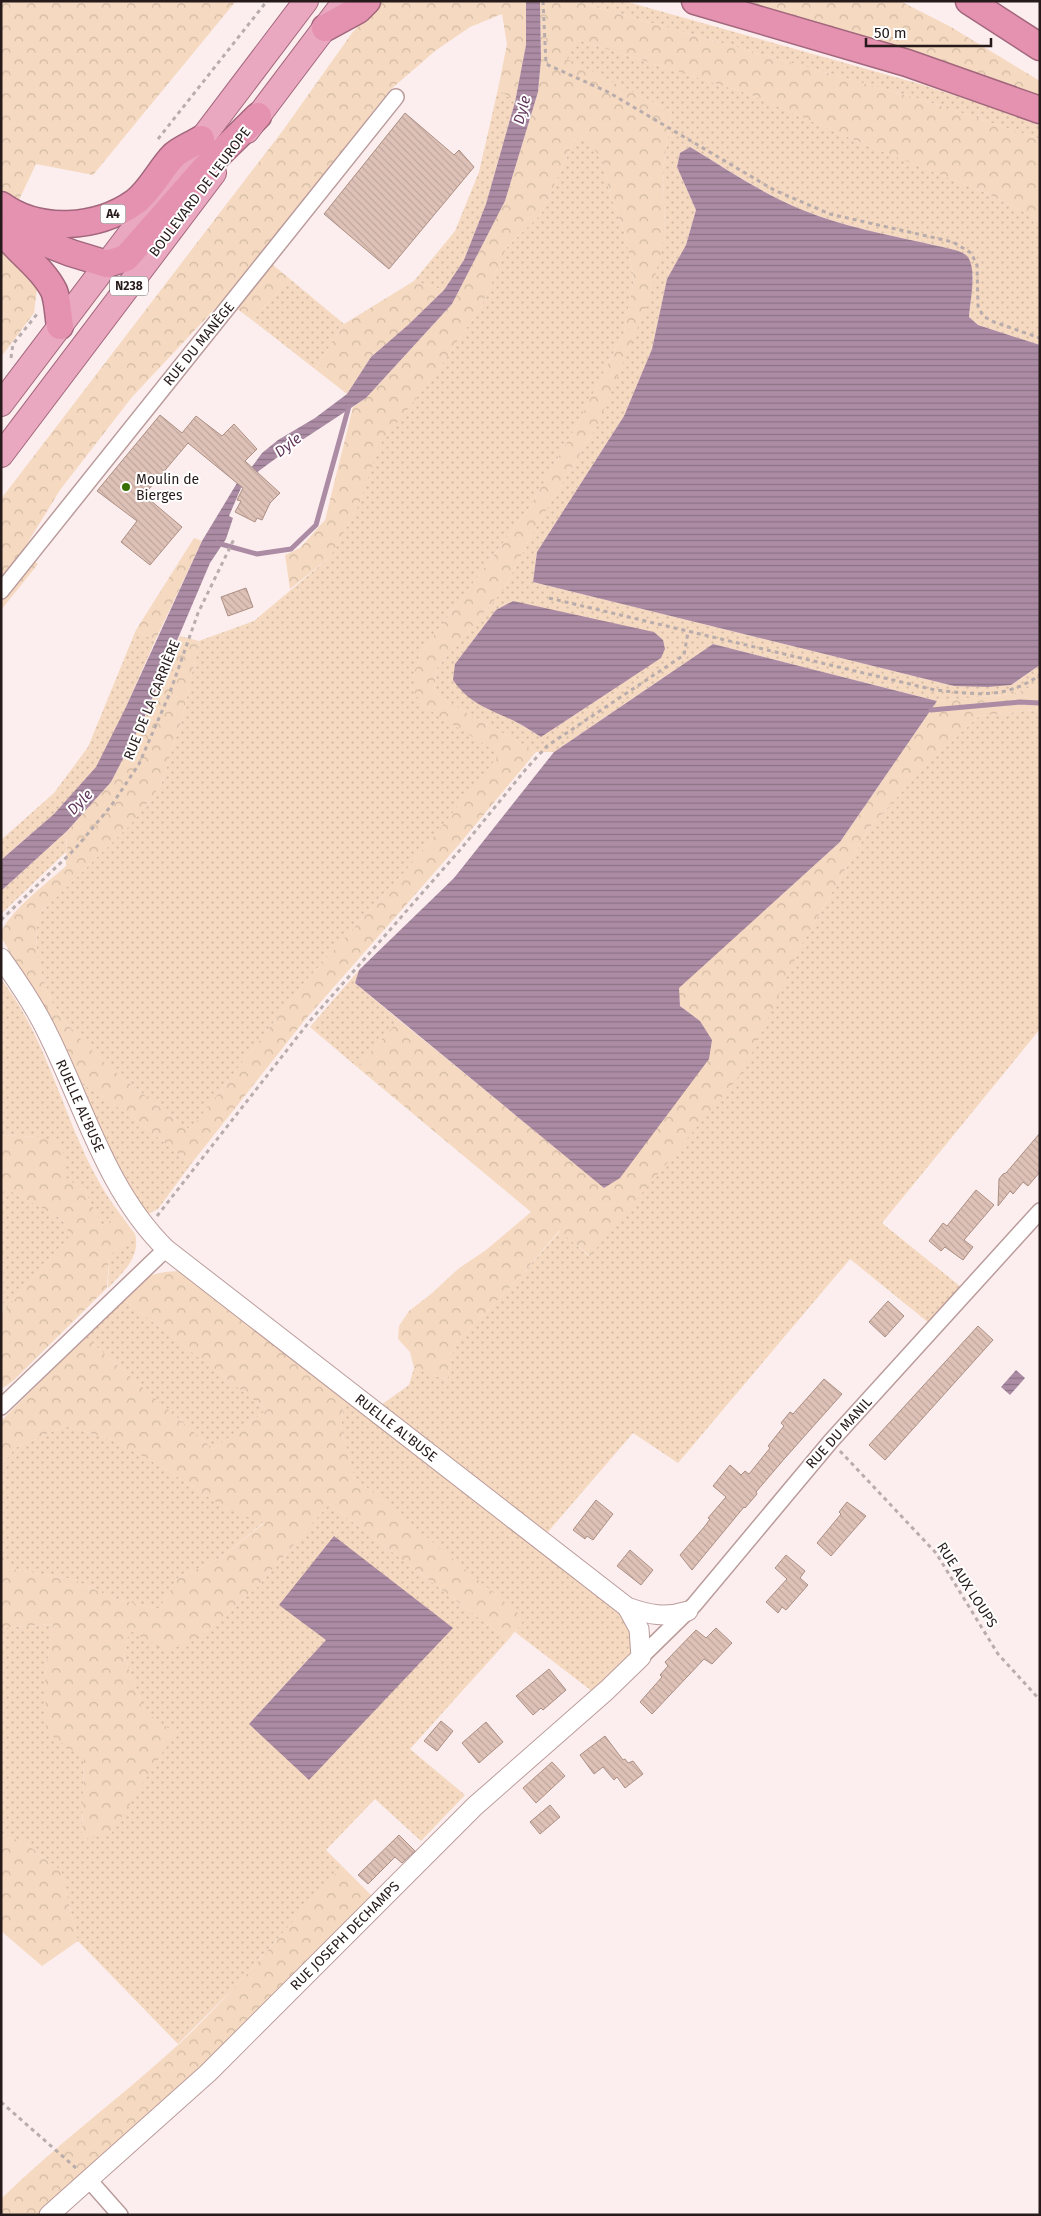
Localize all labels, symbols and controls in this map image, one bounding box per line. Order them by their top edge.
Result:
scale bar [866,15,991,47]
text: 50 m [874,24,907,42]
water label: Dyle [510,93,534,126]
street label: BOULEVARD DE L'EUROPE [146,124,254,260]
road number: A4 [100,204,126,223]
road number: N238 [110,276,148,296]
street label: RUE DU MANÈGE [159,298,238,389]
water label: Dyle [271,429,305,461]
place label: Moulin de Bierges [136,471,199,504]
marker: Moulin de Bierges [120,481,132,493]
street label: RUE DE LA CARRIÈRE [119,637,184,763]
water label: Dyle [63,785,97,819]
street label: RUELLE AL'BUSE [52,1057,108,1155]
street label: RUELLE AL'BUSE [351,1391,441,1465]
street label: RUE DU MANIL [802,1394,876,1472]
street label: RUE AUX LOUPS [933,1539,1001,1631]
street label: RUE JOSEPH DECHAMPS [287,1878,403,1994]

